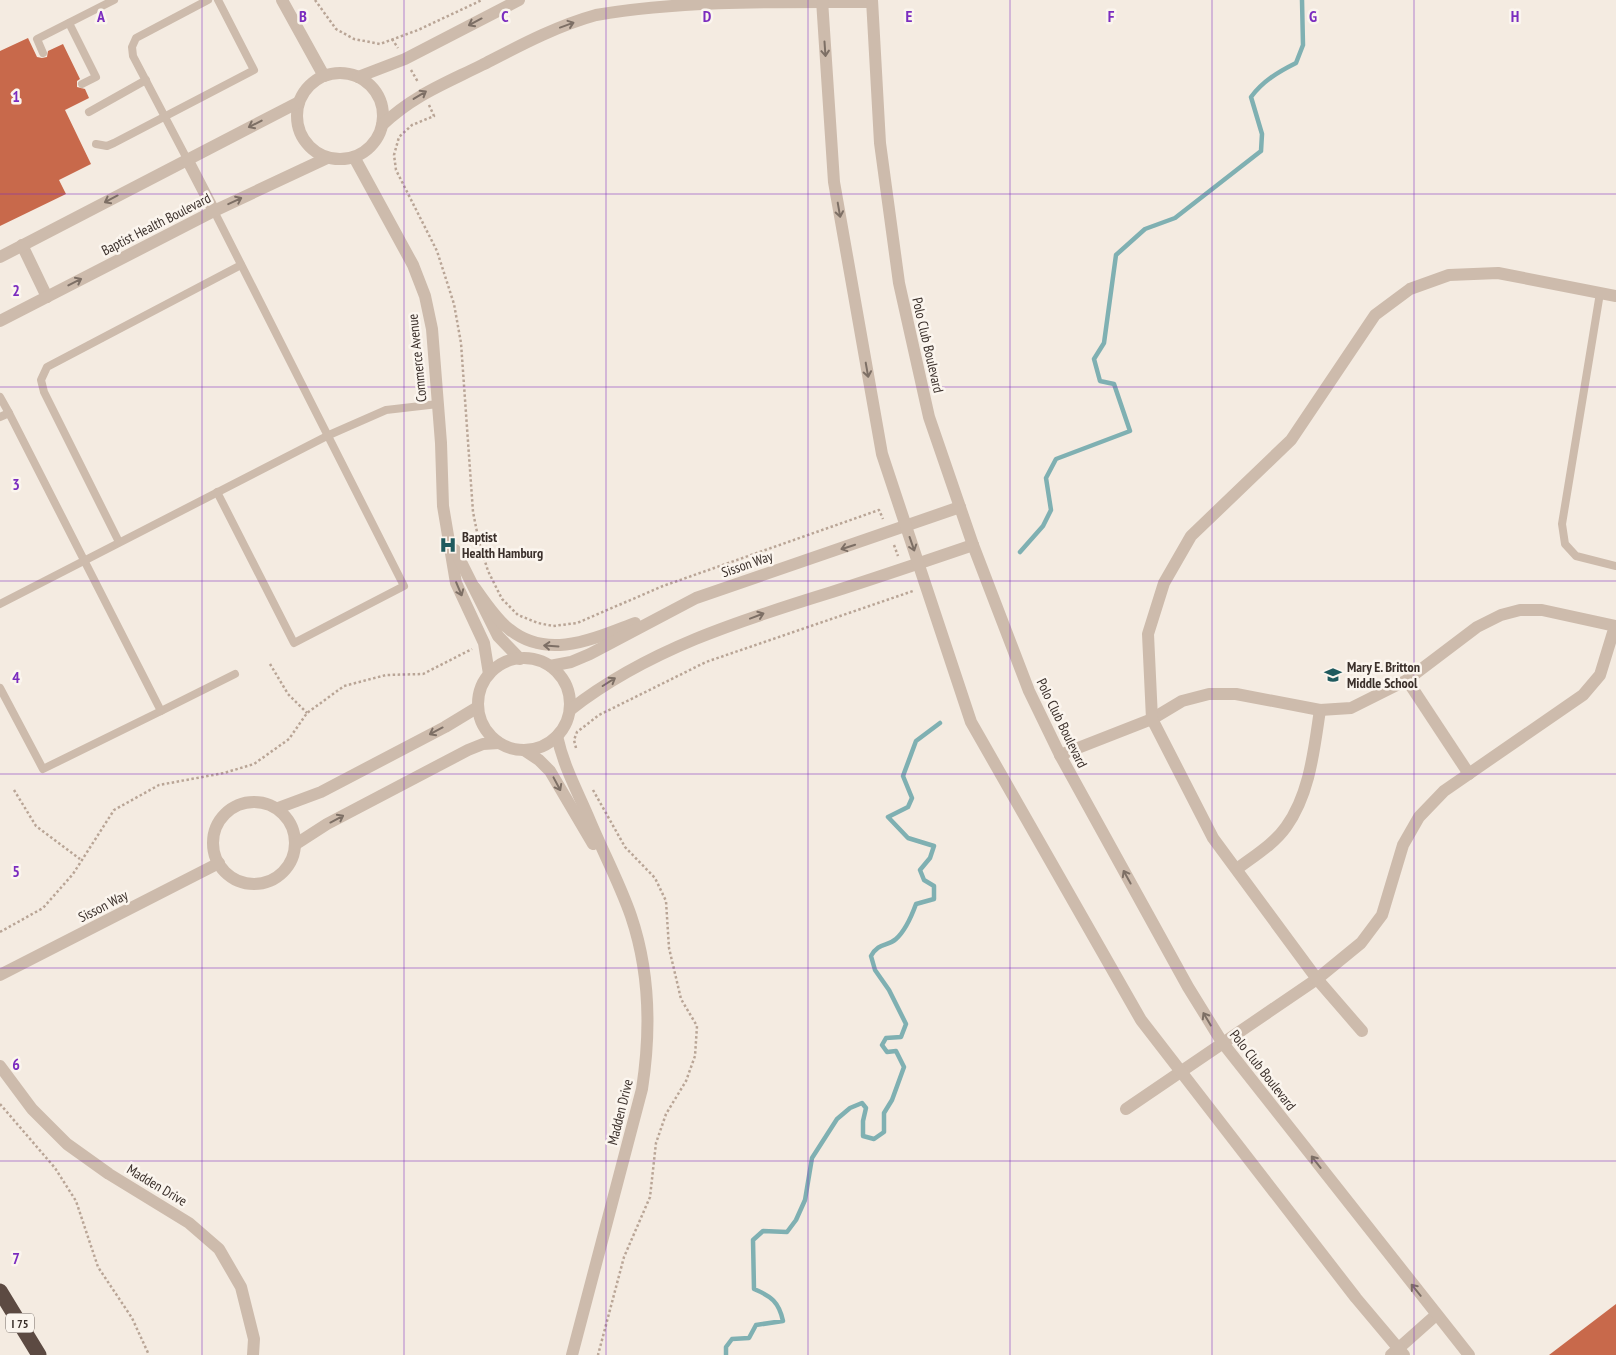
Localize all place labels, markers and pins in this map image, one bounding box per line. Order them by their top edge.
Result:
place label: Baptist Health Hamburg [462,528,543,562]
hospital icon: Baptist Health Hamburg [438,535,458,555]
place label: Mary E. Britton Middle School [1347,658,1420,692]
school or university icon: Mary E. Britton Middle School [1323,665,1343,685]

